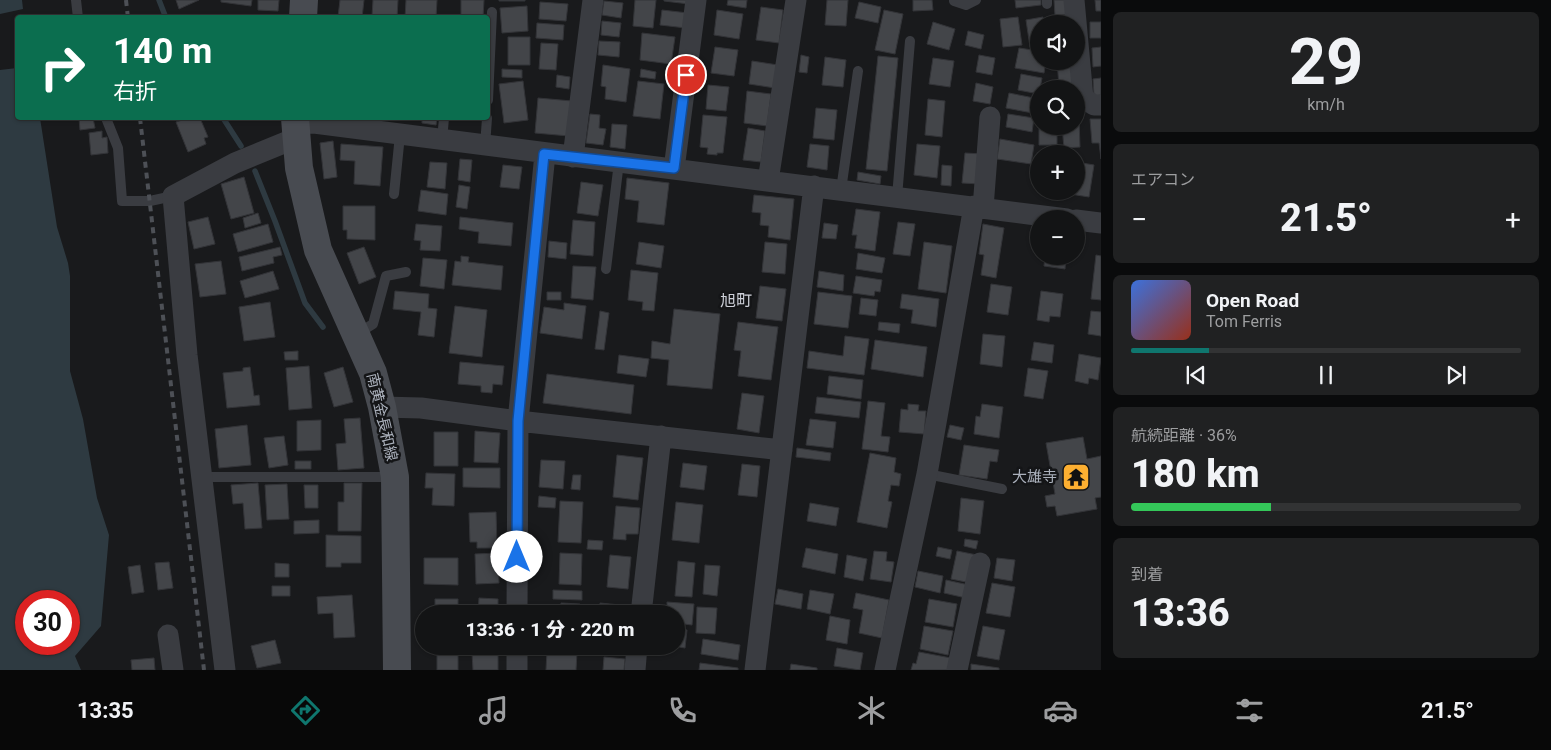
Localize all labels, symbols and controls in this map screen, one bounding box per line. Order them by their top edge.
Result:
map controls [1030,15,1085,265]
button: sound [1030,15,1085,70]
text: 29 [1289,24,1363,100]
text: 140 m [113,31,212,72]
icon: right [30,35,95,100]
pin [665,54,707,96]
icon: arrive [672,61,700,89]
text: 右折 [113,79,157,104]
button: search [1030,80,1085,135]
text: km/h [1307,95,1345,114]
button: + [1030,145,1085,200]
text: エアコン [1131,170,1195,189]
text: 21.5° [1280,196,1372,240]
text: − [1131,203,1147,236]
text: + [1505,203,1521,236]
button: − [1030,210,1085,265]
text: Open Road [1206,289,1299,312]
district label: 旭町 [720,291,752,310]
text: Tom Ferris [1206,312,1282,331]
icon: previous [1182,361,1210,389]
icon: pause [1312,361,1340,389]
icon: next [1442,361,1470,389]
street label: 南黄金長和線 [363,371,401,463]
text: 航続距離 · 36% [1131,426,1237,445]
text: 180 km [1131,452,1260,496]
temple icon: 大雄寺 [1061,462,1091,492]
place label: 大雄寺 [1012,468,1057,486]
position arrow [490,530,542,582]
text: 到着 [1131,565,1163,584]
speed limit sign: 30 [15,590,80,655]
text: 13:36 [1131,591,1230,635]
text: 13:36 · 1 分 · 220 m [466,618,634,641]
icon: directions [288,693,323,728]
icon: music [476,693,511,728]
icon: phone [665,693,700,728]
icon: climate [854,693,889,728]
icon: car [1043,693,1078,728]
icon: filters [1232,693,1267,728]
text: 13:35 [77,698,134,723]
text: 21.5° [1421,698,1474,723]

